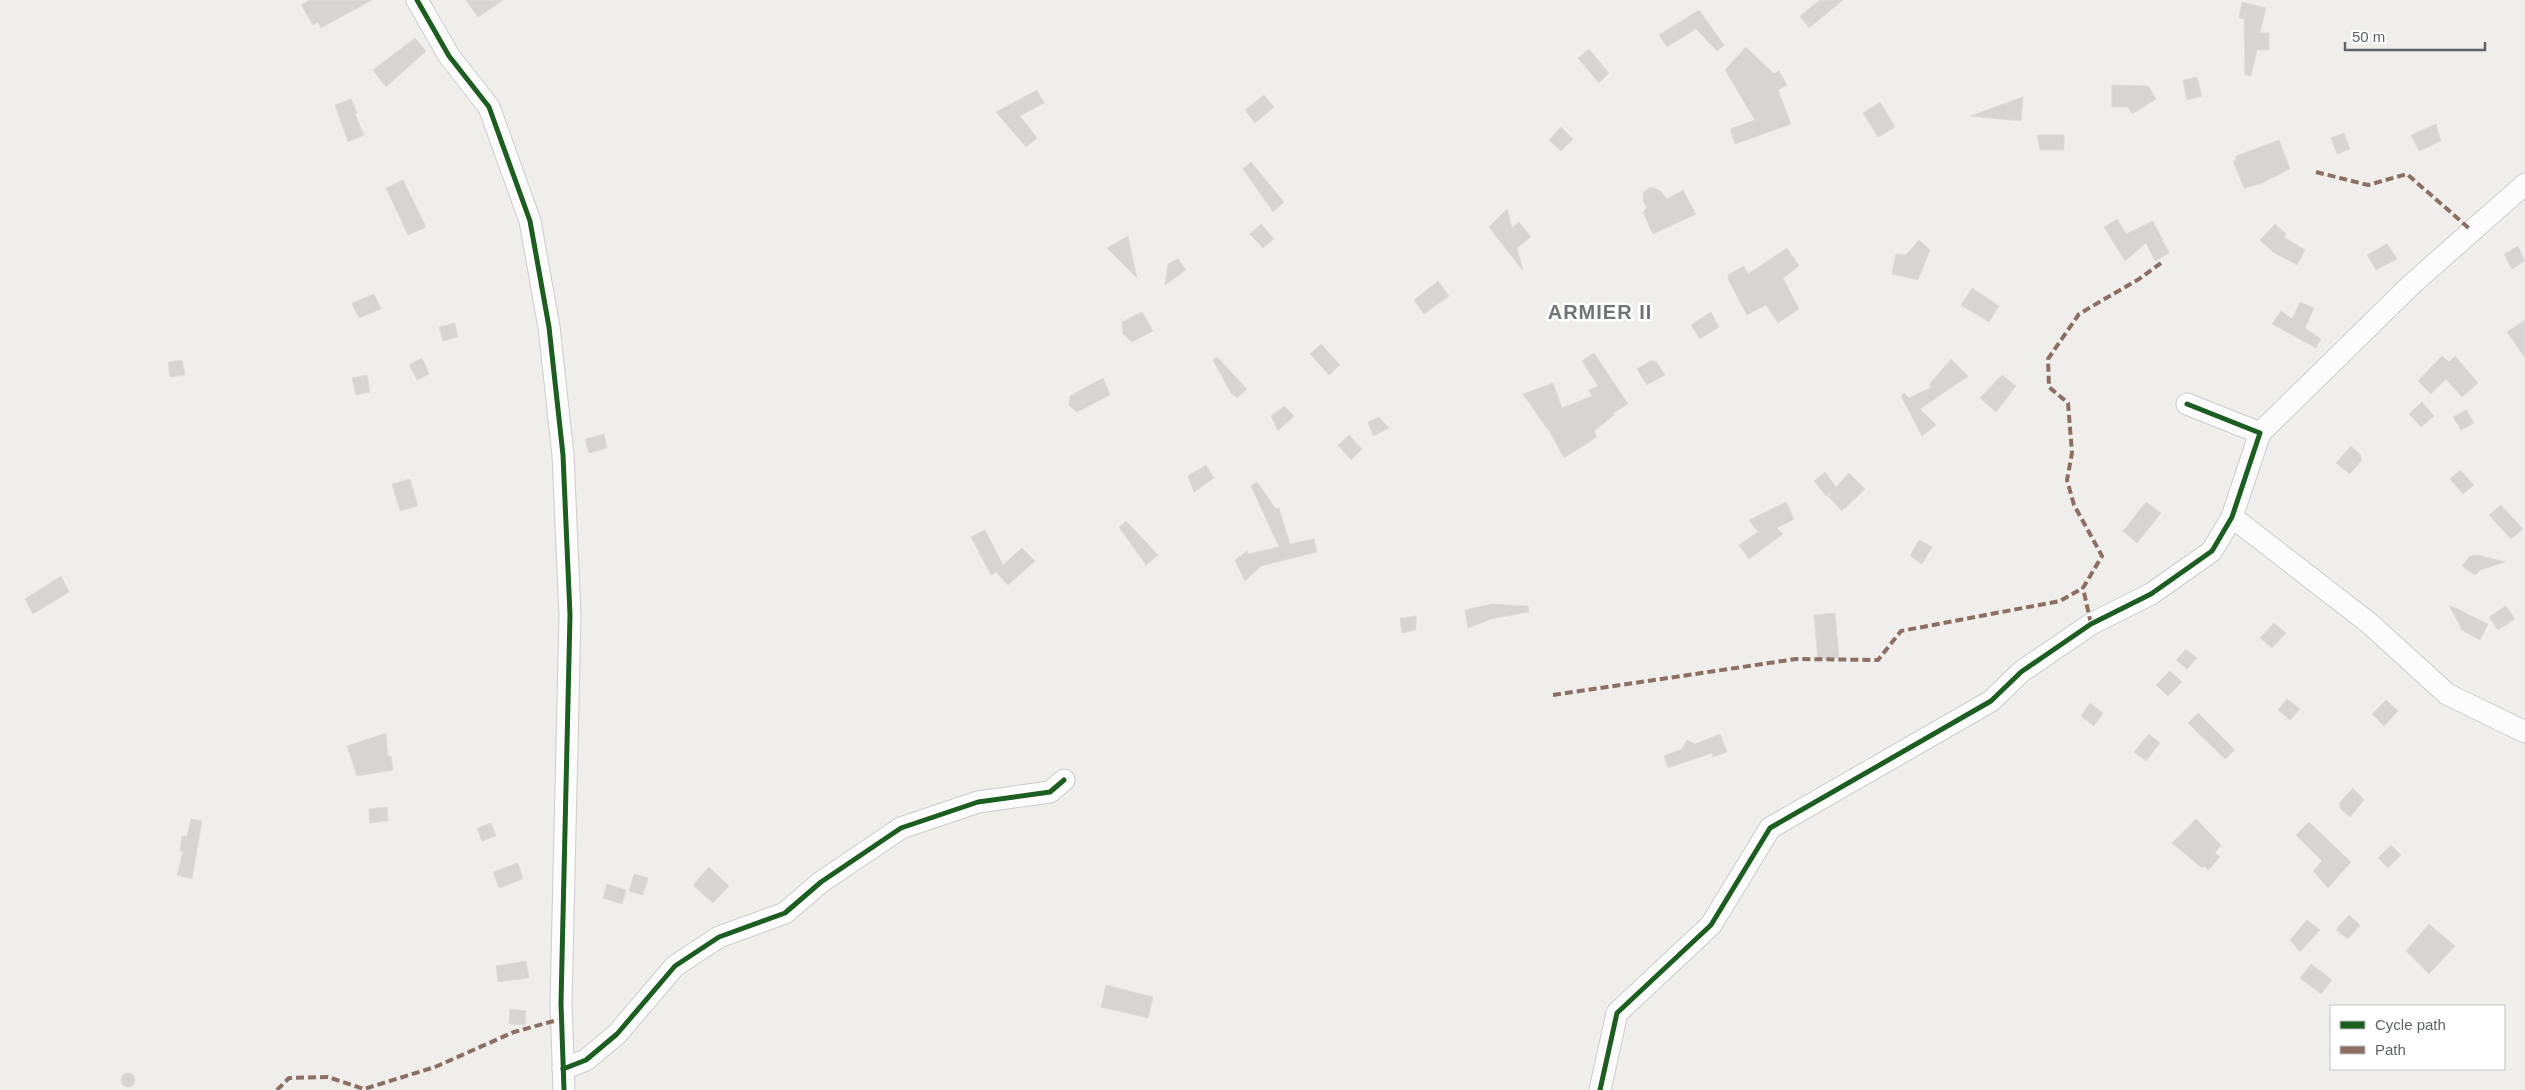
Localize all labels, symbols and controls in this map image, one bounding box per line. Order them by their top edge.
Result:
scale bar [2345,20,2485,52]
text: 50 m [2352,28,2385,45]
district label: ARMIER II [1548,301,1652,323]
legend [2330,1005,2505,1070]
text: Cycle path [2375,1016,2446,1033]
text: Path [2375,1041,2406,1058]

